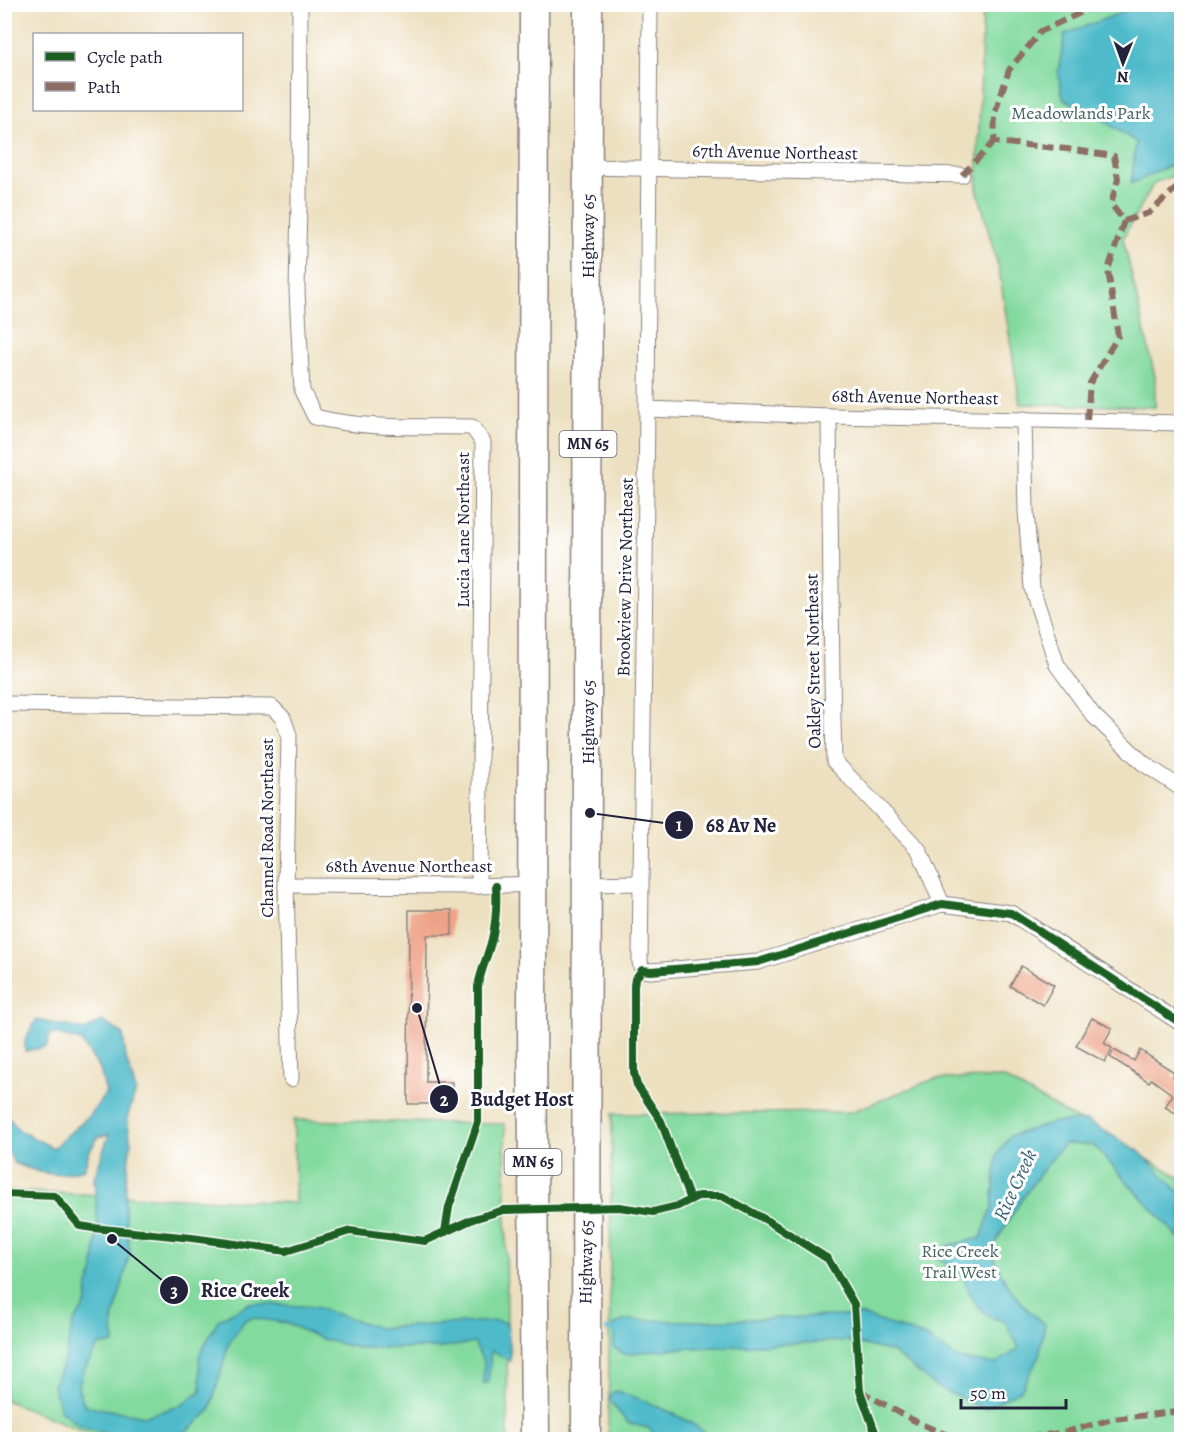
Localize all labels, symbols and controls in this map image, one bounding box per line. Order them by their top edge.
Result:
legend [33,33,243,111]
north arrow [1093,33,1153,93]
text: Cycle path [87,45,163,69]
text: N [1116,66,1129,88]
text: Path [87,75,121,99]
park label: Meadowlands Park [1011,101,1151,125]
street label: 67th Avenue Northeast [692,139,858,165]
street label: Highway 65 [576,194,600,278]
street label: 68th Avenue Northeast [831,384,999,410]
road number: MN 65 [560,431,616,457]
street label: Lucia Lane Northeast [451,452,475,608]
street label: Brookview Drive Northeast [611,477,639,677]
street label: Oakley Street Northeast [799,573,827,749]
street label: Highway 65 [576,680,600,764]
street label: Channel Road Northeast [255,738,279,918]
callout: 68 Av Ne [664,806,789,844]
text: 68 Av Ne [706,812,776,839]
text: 1 [676,813,683,837]
street label: 68th Avenue Northeast [326,854,493,878]
callout: Budget Host [429,1080,586,1118]
text: Budget Host [470,1086,574,1113]
text: 2 [440,1088,449,1112]
water label: Rice Creek [987,1145,1043,1225]
road number: MN 65 [504,1149,562,1175]
street label: Highway 65 [573,1219,599,1305]
park label: Rice Creek Trail West [921,1239,999,1284]
callout: Rice Creek [159,1271,301,1309]
text: Rice Creek [201,1277,290,1304]
text: 3 [170,1279,178,1303]
scale bar [961,1372,1066,1410]
text: 50 m [970,1381,1006,1405]

